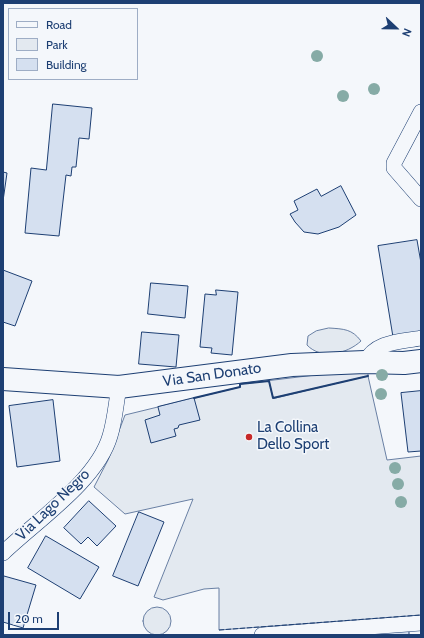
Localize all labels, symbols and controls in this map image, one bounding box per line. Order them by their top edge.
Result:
legend [8,8,138,80]
north arrow [376,8,416,48]
text: Road [46,17,72,32]
text: N [399,26,415,39]
text: Park [46,37,68,52]
text: Building [46,57,87,72]
street label: Via San Donato [162,359,262,391]
place label: La Collina Dello Sport [257,419,329,454]
marker: La Collina Dello Sport [244,432,254,442]
street label: Via Lago Negro [12,465,94,545]
scale bar [10,604,61,630]
text: 20 m [15,611,43,626]

